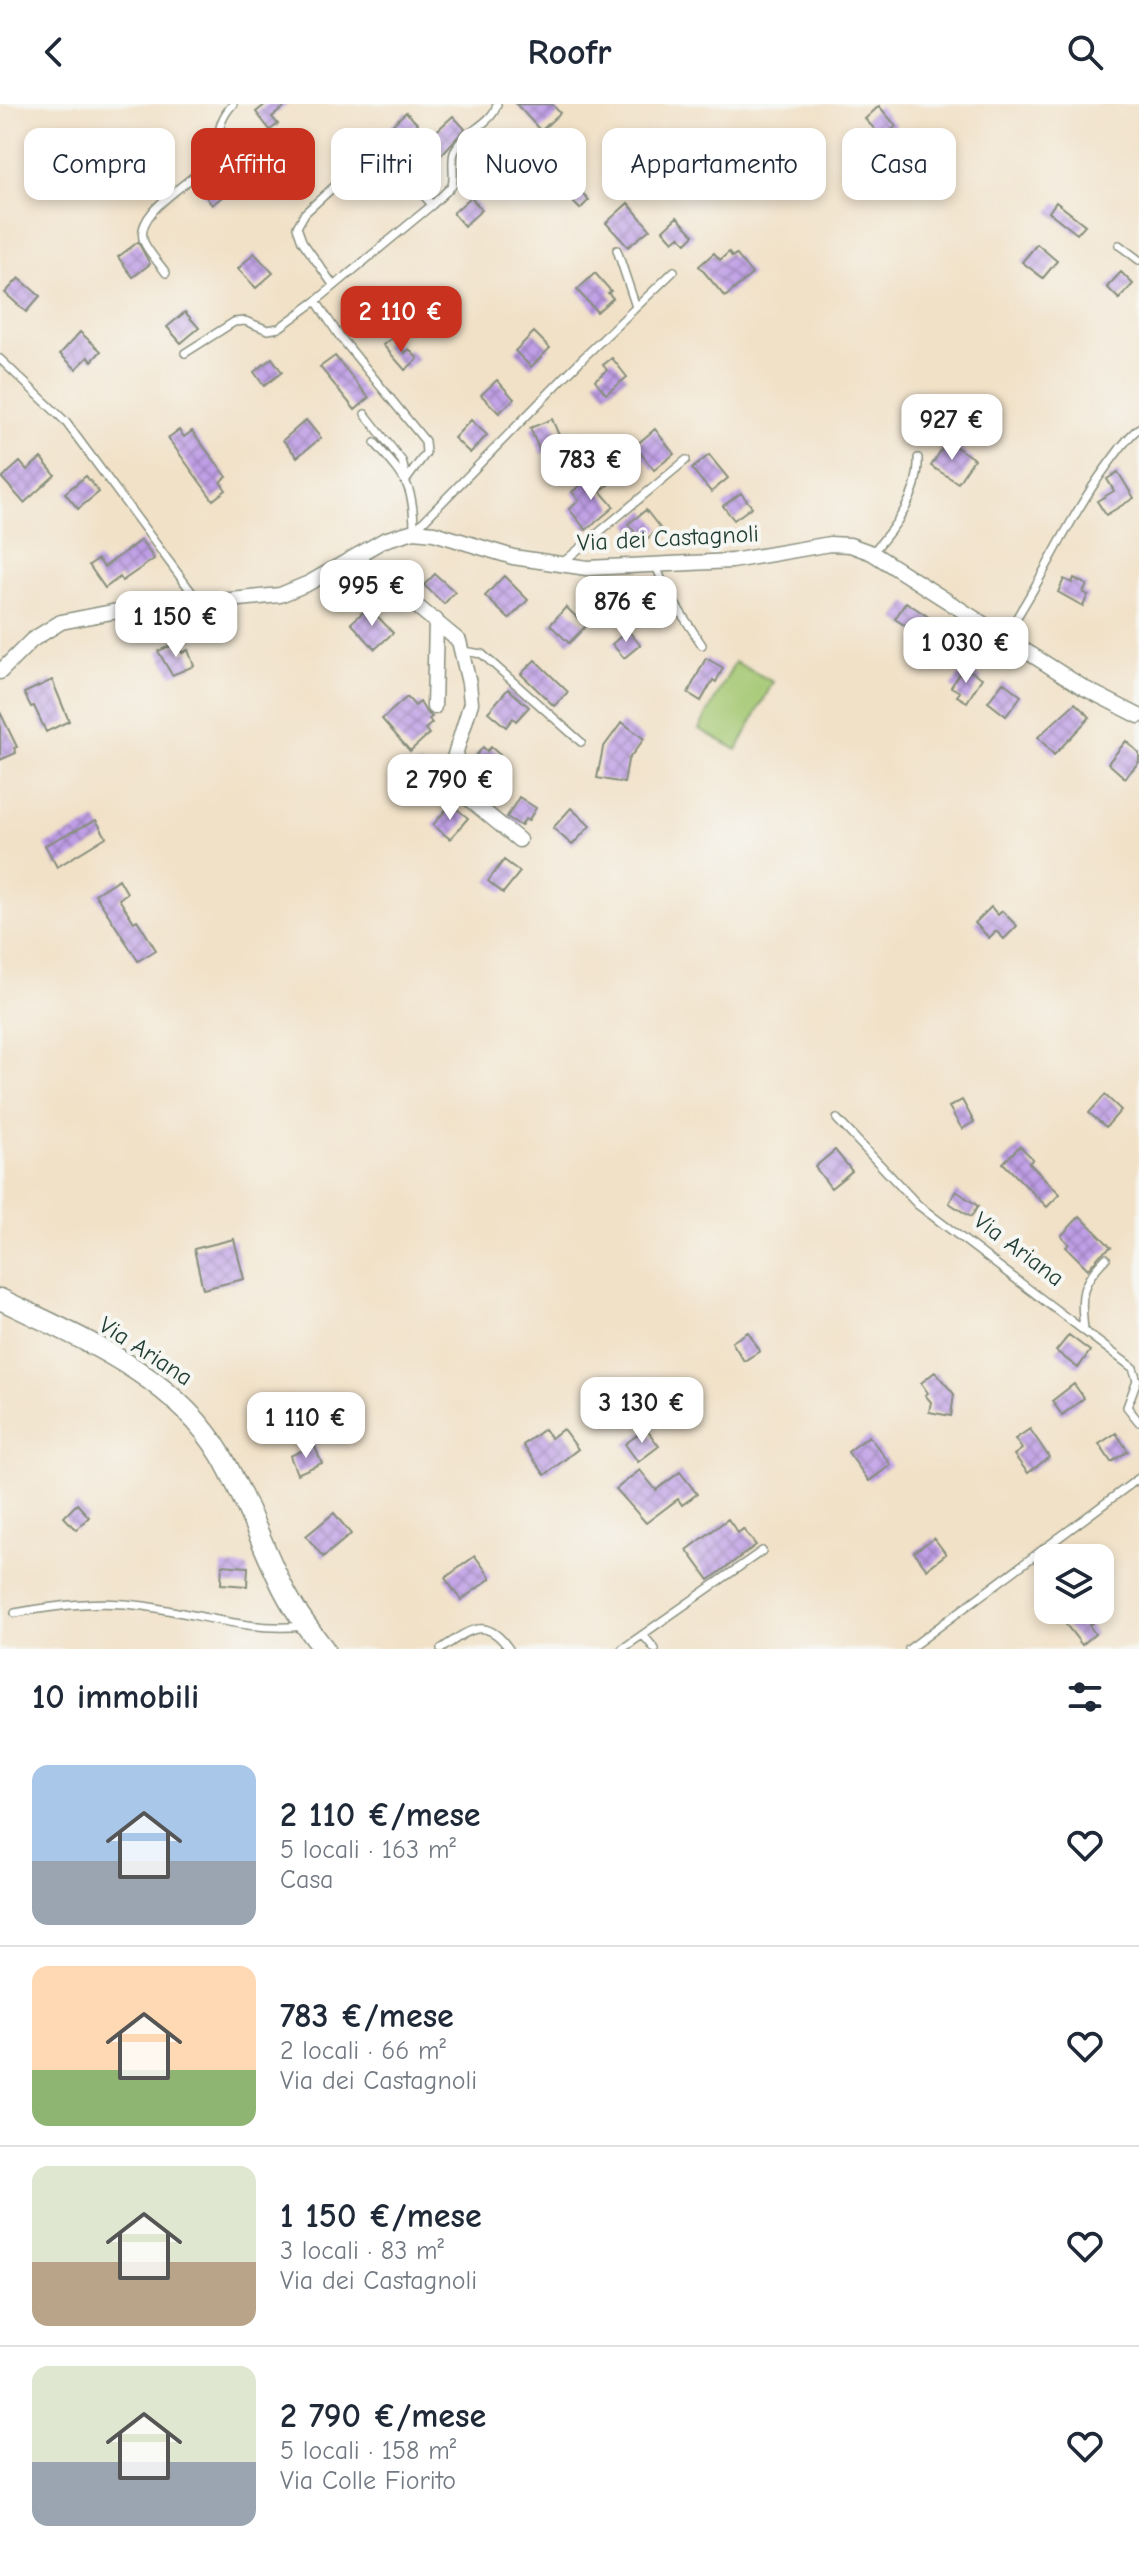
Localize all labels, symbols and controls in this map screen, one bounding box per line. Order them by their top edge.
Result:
icon: back [32,30,76,74]
icon: search [1063,30,1107,74]
text: Roofr [527,32,612,73]
chip: Compra [24,128,175,200]
chip: Affitta [191,128,315,200]
chip: Filtri [331,128,441,200]
chip: Nuovo [457,128,586,200]
chip: Appartamento [602,128,826,200]
chip: Casa [842,128,956,200]
pin: 2 110 € [327,286,475,354]
text: 2 110 € [359,297,443,327]
pin: 927 € [896,394,1008,462]
text: 927 € [919,405,985,435]
pin: 783 € [535,434,647,502]
text: 783 € [559,445,623,475]
street label: Via dei Castagnoli [576,519,760,557]
pin: 995 € [316,560,428,628]
text: 995 € [338,571,406,601]
pin: 876 € [570,576,682,644]
text: 876 € [594,587,658,617]
pin: 1 150 € [102,591,250,659]
text: 1 150 € [133,602,219,632]
pin: 1 030 € [892,617,1040,685]
text: 1 030 € [921,628,1011,658]
pin: 2 790 € [376,754,524,822]
text: 2 790 € [405,765,495,795]
street label: Via Ariana [968,1206,1070,1292]
street label: Via Ariana [94,1310,198,1392]
pin: 3 130 € [568,1377,716,1445]
text: 3 130 € [598,1388,686,1418]
pin: 1 110 € [232,1392,380,1460]
text: 1 110 € [265,1403,347,1433]
map controls [1034,1544,1114,1624]
button: layers [1034,1544,1114,1624]
icon: filters [1063,1675,1107,1719]
text: 10 immobili [32,1677,199,1717]
text: 2 110 €/mese [280,1795,481,1835]
icon: home [96,1797,192,1893]
icon: heart [1063,1823,1107,1867]
text: 5 locali · 163 m² [280,1835,456,1865]
text: Casa [280,1865,334,1895]
text: 783 €/mese [280,1996,454,2036]
icon: home [96,1998,192,2094]
icon: heart [1063,2024,1107,2068]
text: 2 locali · 66 m² [280,2036,446,2066]
text: Via dei Castagnoli [280,2066,477,2096]
text: 1 150 €/mese [280,2196,482,2236]
icon: home [96,2198,192,2294]
icon: heart [1063,2224,1107,2268]
text: 3 locali · 83 m² [280,2236,444,2266]
text: Via dei Castagnoli [280,2266,477,2296]
text: 2 790 €/mese [280,2396,486,2436]
icon: home [96,2398,192,2494]
icon: heart [1063,2424,1107,2468]
text: 5 locali · 158 m² [280,2436,456,2466]
text: Via Colle Fiorito [280,2466,456,2496]

